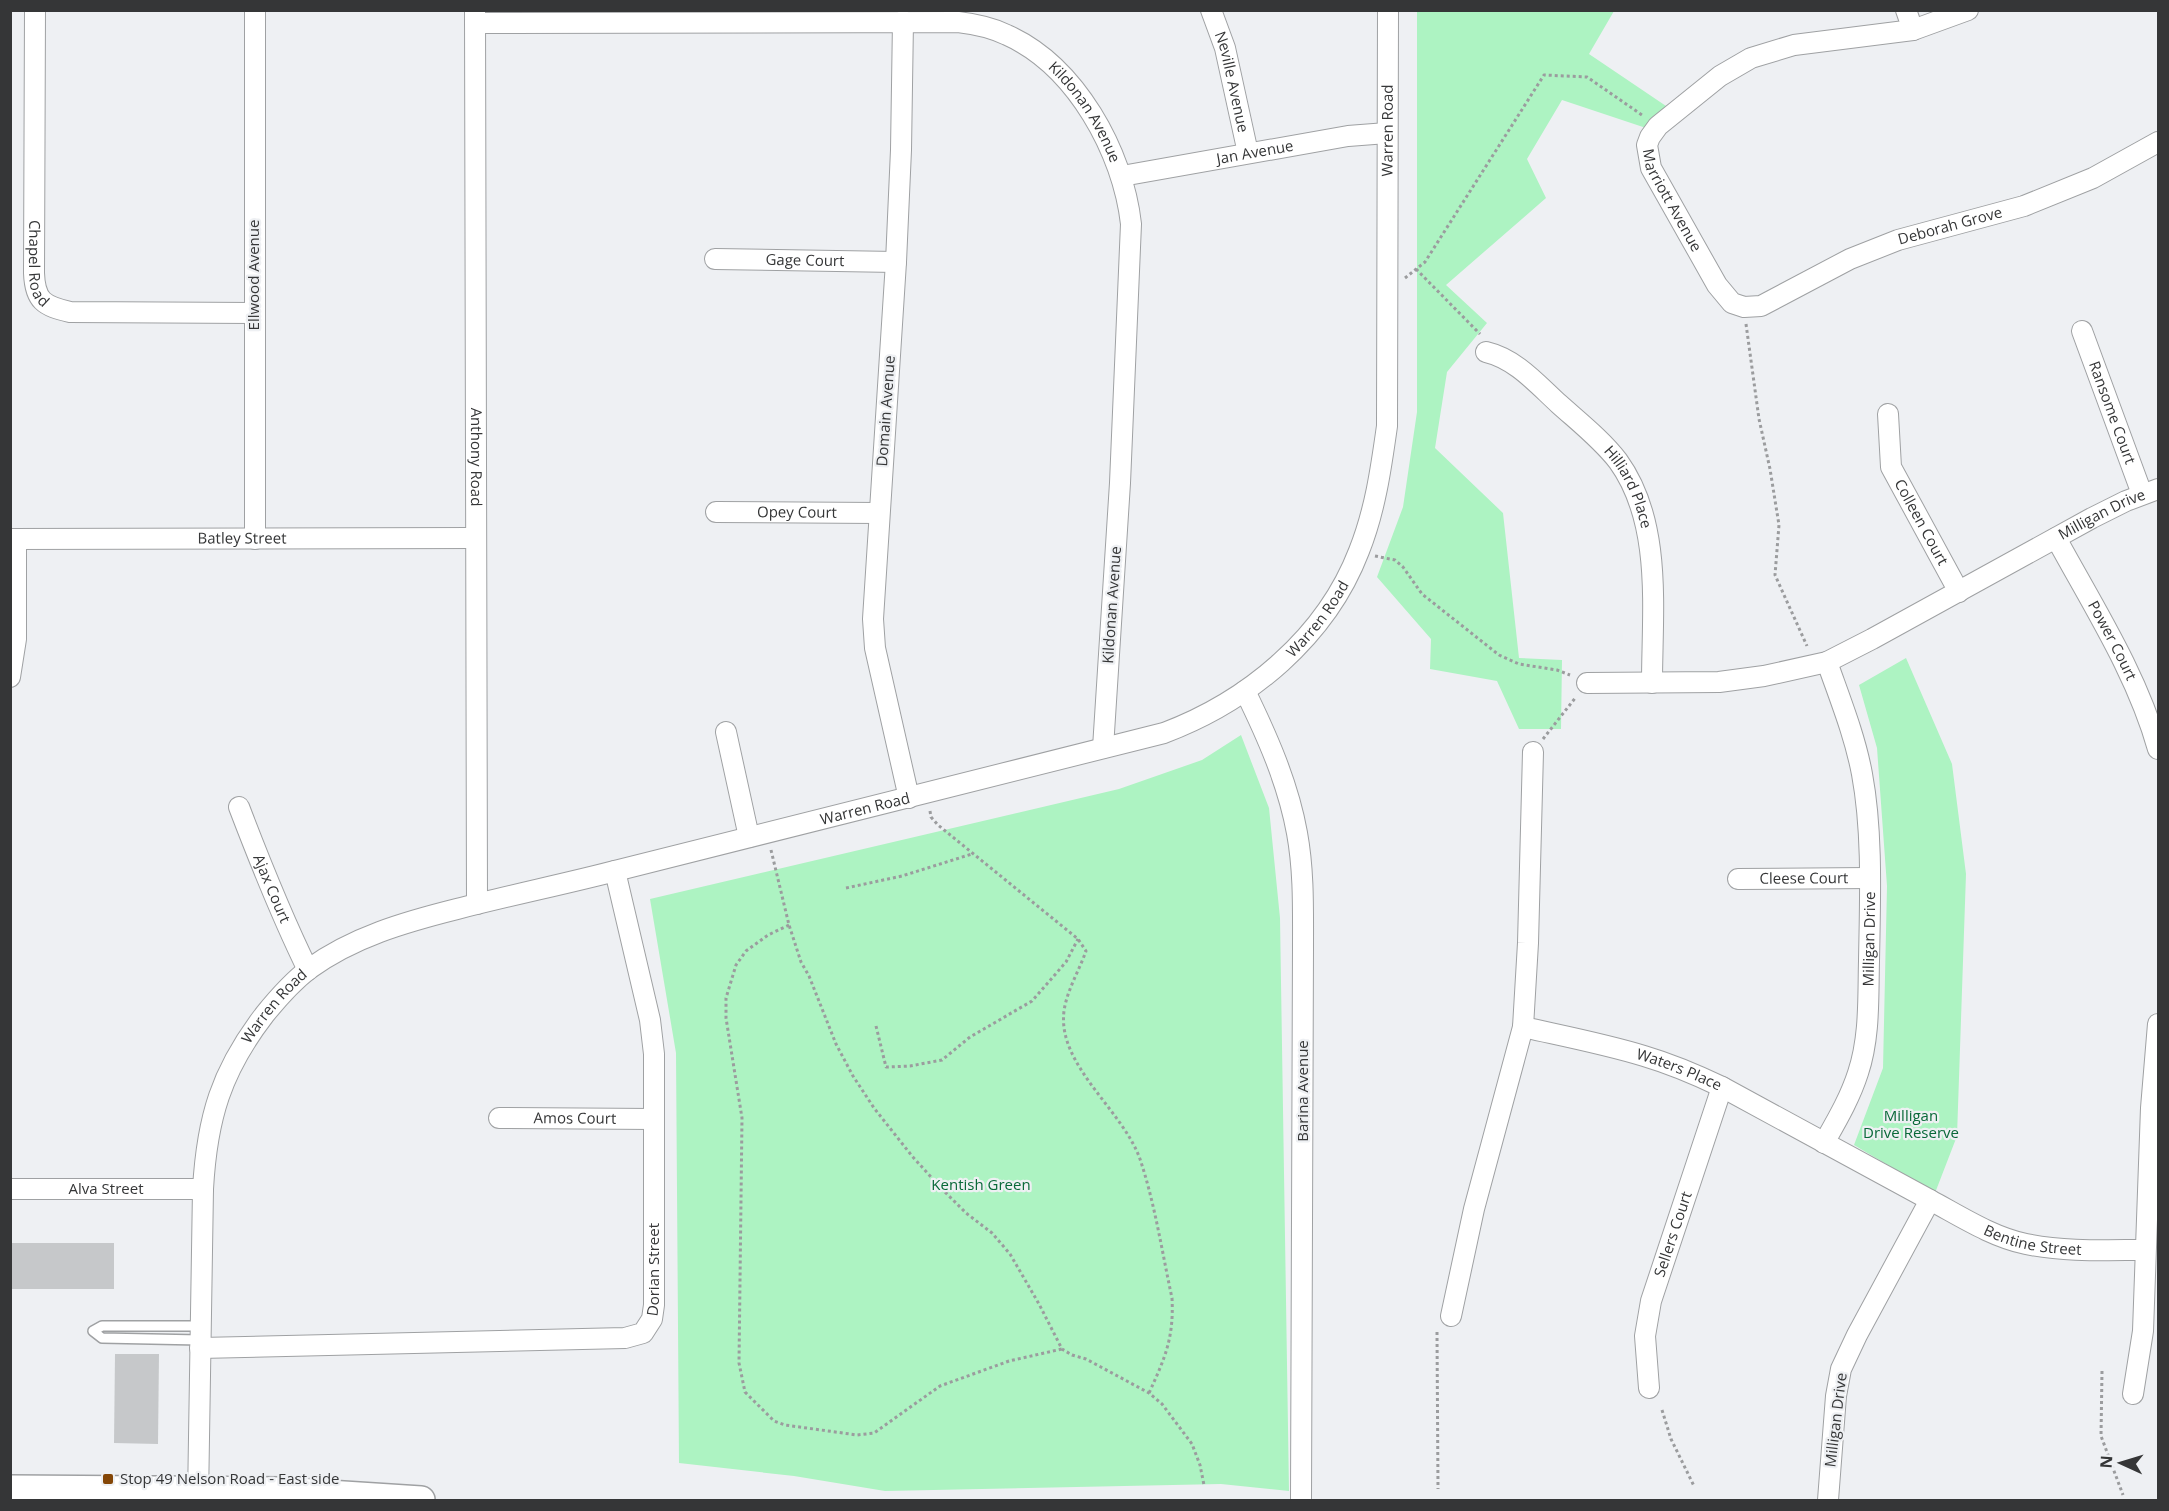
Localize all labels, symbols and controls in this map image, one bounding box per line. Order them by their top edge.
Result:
street label: Neville Avenue [1211,28,1254,134]
street label: Kildonan Avenue [1045,56,1126,165]
street label: Warren Road [1377,85,1397,176]
street label: Jan Avenue [1213,135,1295,168]
street label: Marriott Avenue [1639,147,1707,255]
street label: Deborah Grove [1895,201,2004,249]
street label: Chapel Road [25,220,54,311]
street label: Ellwood Avenue [243,220,263,330]
street label: Gage Court [765,249,845,270]
street label: Domain Avenue [871,355,899,467]
street label: Ransome Court [2085,358,2141,467]
street label: Anthony Road [467,408,487,506]
street label: Hilliard Place [1600,441,1657,530]
street label: Colleen Court [1890,475,1953,568]
street label: Milligan Drive [2054,484,2148,544]
street label: Opey Court [757,501,837,522]
street label: Batley Street [197,527,287,548]
street label: Kildonan Avenue [1097,545,1125,664]
street label: Warren Road [1281,577,1353,661]
street label: Power Court [2084,597,2142,683]
street label: Warren Road [818,787,912,829]
street label: Ajax Court [249,851,296,926]
street label: Cleese Court [1760,867,1848,888]
street label: Milligan Drive [1858,891,1879,987]
street label: Warren Road [236,964,311,1047]
street label: Barina Avenue [1292,1040,1312,1142]
street label: Waters Place [1634,1043,1725,1095]
park label: Milligan Drive Reserve [1863,1105,1959,1142]
street label: Amos Court [534,1107,616,1128]
park label: Kentish Green [931,1174,1031,1194]
street label: Alva Street [68,1178,144,1198]
street label: Sellers Court [1649,1188,1696,1279]
street label: Bentine Street [1981,1219,2082,1259]
street label: Dorian Street [642,1223,663,1317]
street label: Milligan Drive [1819,1372,1851,1468]
north arrow [2091,1433,2151,1493]
text: N [2095,1455,2117,1469]
place label: Stop 49 Nelson Road - East side [120,1468,340,1488]
marker: Stop 49 Nelson Road - East side [101,1472,115,1486]

